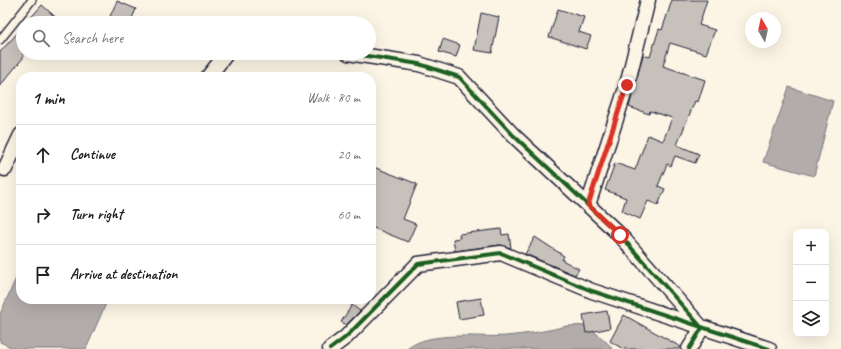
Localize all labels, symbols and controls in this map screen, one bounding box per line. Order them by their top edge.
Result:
north arrow [745,12,781,48]
search box [16,16,376,60]
icon: search [30,27,52,49]
text: Search here [62,29,123,48]
route end [618,76,636,94]
text: 1 min [32,88,65,109]
text: Walk · 80 m [307,90,360,106]
icon: ahead [32,144,54,166]
text: Continue [70,145,115,164]
text: 20 m [338,147,360,163]
icon: right [32,204,54,226]
text: Turn right [70,205,123,224]
text: 60 m [338,207,360,223]
route start [611,226,629,244]
map controls [793,229,829,337]
button: + [793,229,829,265]
icon: arrive [32,264,54,286]
text: Arrive at destination [70,265,177,284]
button: − [793,265,829,301]
button: layers [793,301,829,337]

